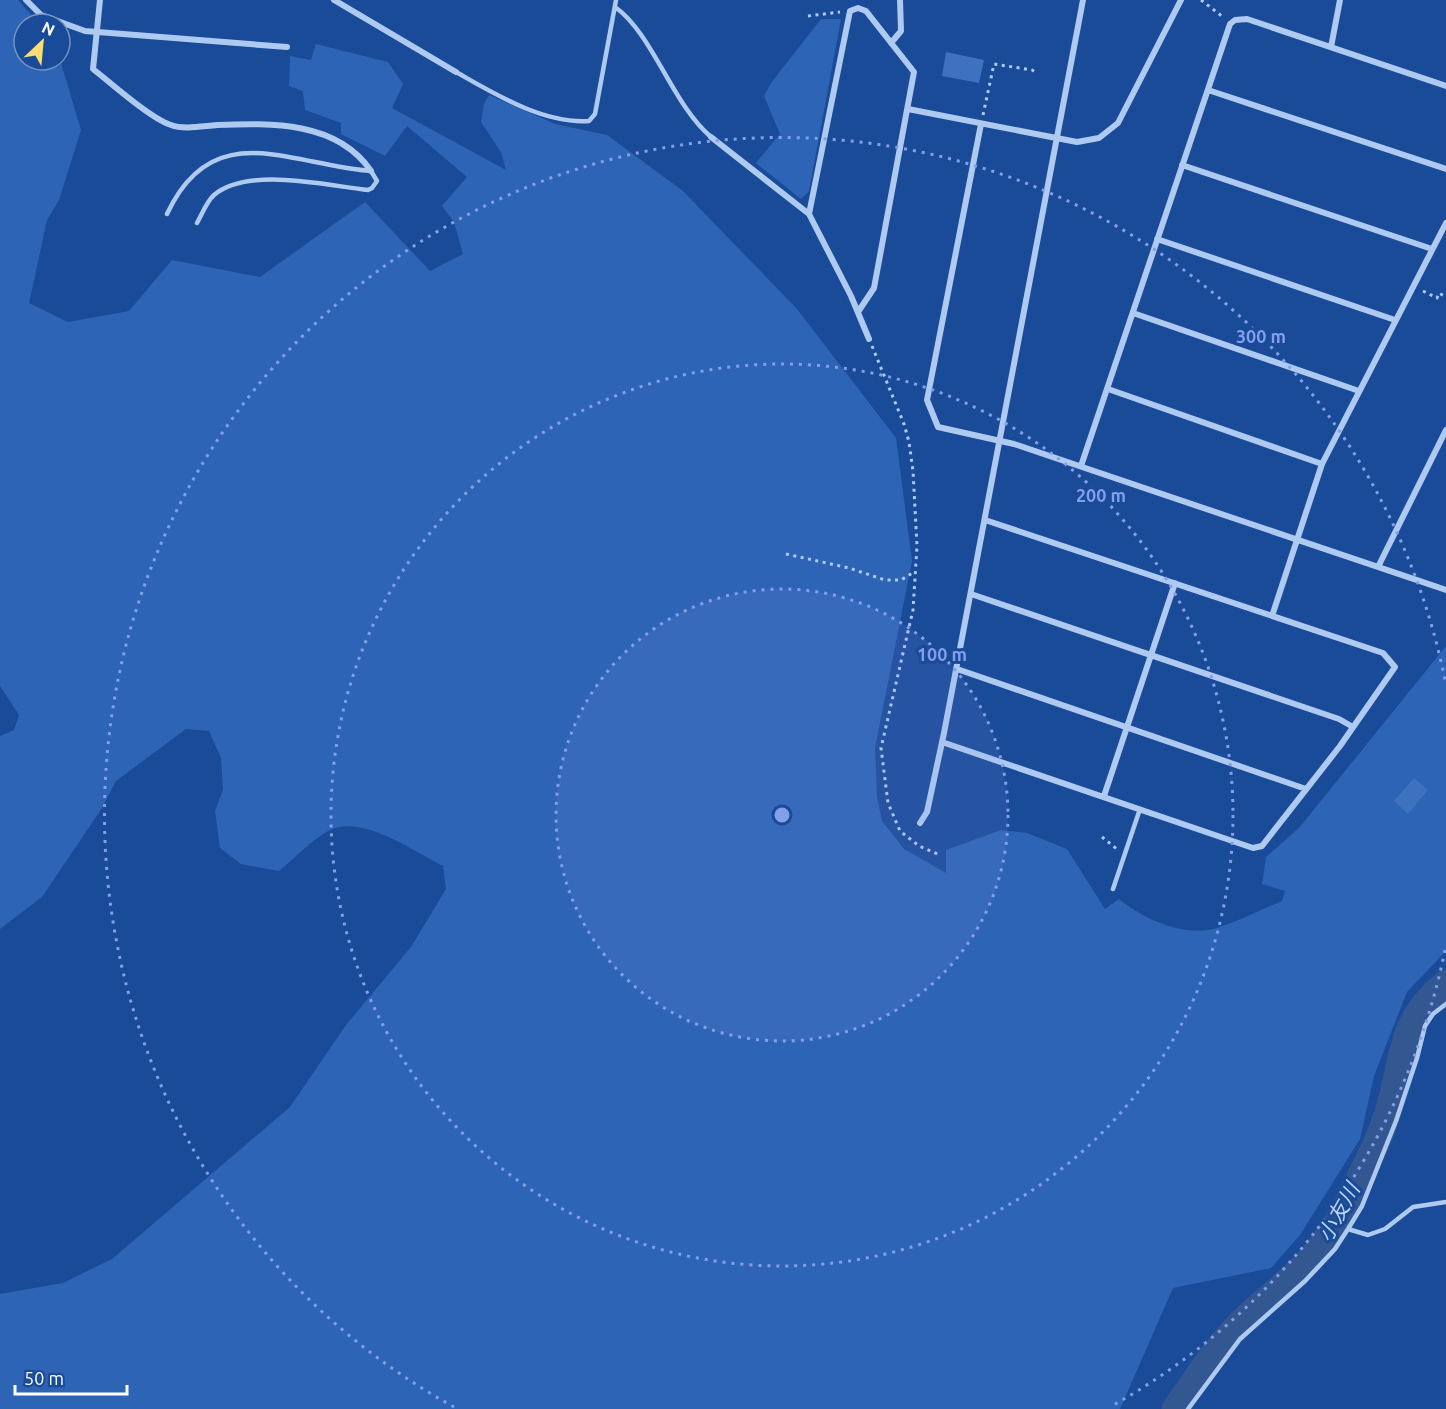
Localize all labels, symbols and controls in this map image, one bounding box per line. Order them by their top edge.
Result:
north arrow [12,12,72,72]
text: N [39,18,58,39]
text: 300 m [1236,326,1286,346]
text: 200 m [1076,485,1126,505]
text: 100 m [917,644,967,664]
centre of rings [772,805,792,825]
water label: 小友川 [1312,1177,1365,1245]
scale bar [15,1358,128,1396]
text: 50 m [24,1368,64,1388]

